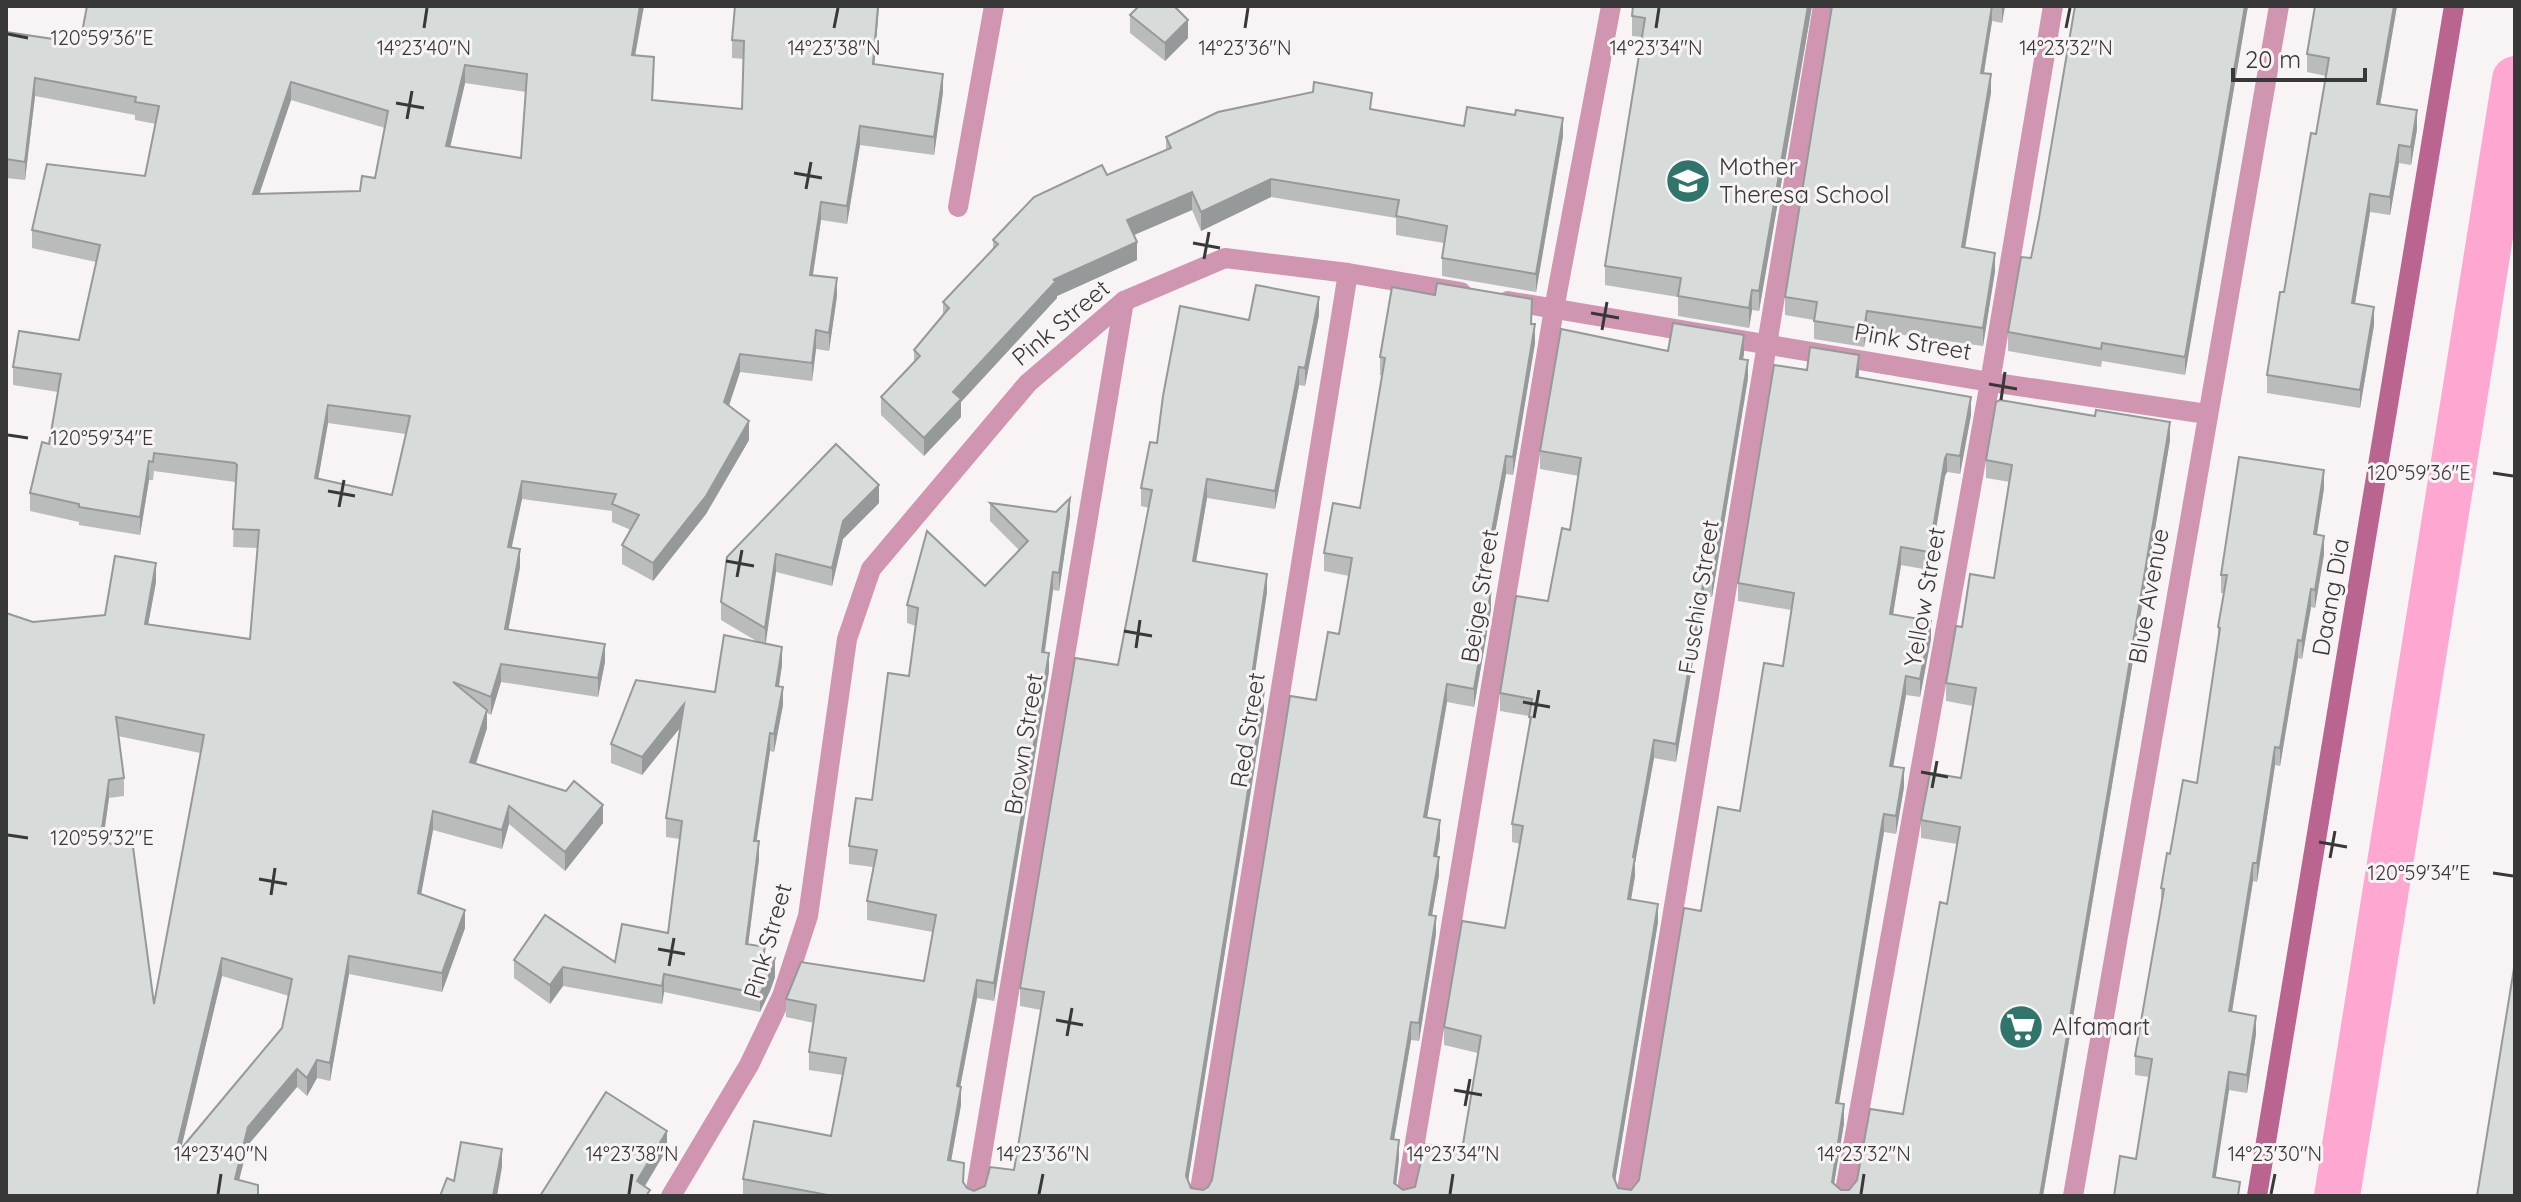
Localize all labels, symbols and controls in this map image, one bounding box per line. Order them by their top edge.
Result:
text: 120°59'36"E [50,25,154,50]
scale bar [2233,32,2365,82]
text: 14°23'40"N [377,35,471,60]
text: 14°23'38"N [787,35,881,60]
text: 14°23'36"N [1198,35,1292,60]
text: 14°23'34"N [1610,35,1702,60]
text: 14°23'32"N [2019,35,2113,60]
text: 20 m [2245,44,2301,74]
place label: Mother Theresa School [1719,151,1890,209]
school or university icon: Mother Theresa School [1664,157,1712,205]
street label: Pink Street [1005,273,1115,372]
street label: Pink Street [1852,316,1974,366]
text: 120°59'34"E [51,425,153,450]
text: 120°59'36"E [2367,460,2471,485]
street label: Fuschia Street [1671,517,1725,676]
street label: Yellow Street [1897,525,1951,669]
street label: Blue Avenue [2121,526,2175,666]
street label: Beige Street [1454,527,1504,665]
street label: Daang Dia [2305,536,2355,658]
street label: Red Street [1223,670,1271,790]
street label: Brown Street [997,671,1049,817]
text: 120°59'32"E [50,825,154,850]
text: 120°59'34"E [2368,860,2470,885]
street label: Pink Street [736,880,798,1002]
supermarket icon: Alfamart [1997,1003,2045,1051]
place label: Alfamart [2052,1011,2150,1041]
text: 14°23'40"N [174,1141,268,1166]
text: 14°23'38"N [585,1141,679,1166]
text: 14°23'36"N [996,1141,1090,1166]
text: 14°23'34"N [1407,1141,1499,1166]
text: 14°23'32"N [1817,1141,1911,1166]
text: 14°23'30"N [2228,1141,2322,1166]

